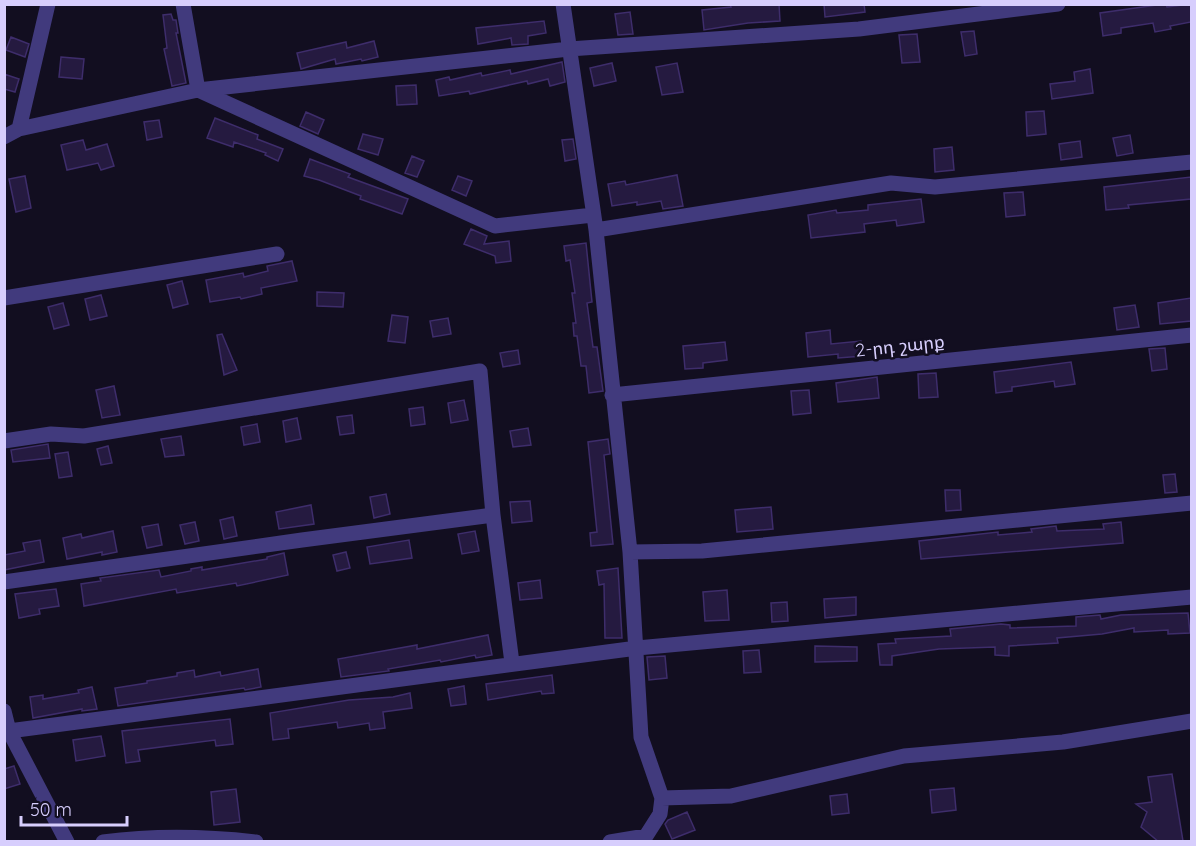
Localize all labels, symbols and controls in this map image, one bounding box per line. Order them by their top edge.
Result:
street label: 2-րդ շարք [854,329,946,362]
scale bar [21,789,128,827]
text: 50 m [30,798,72,821]

